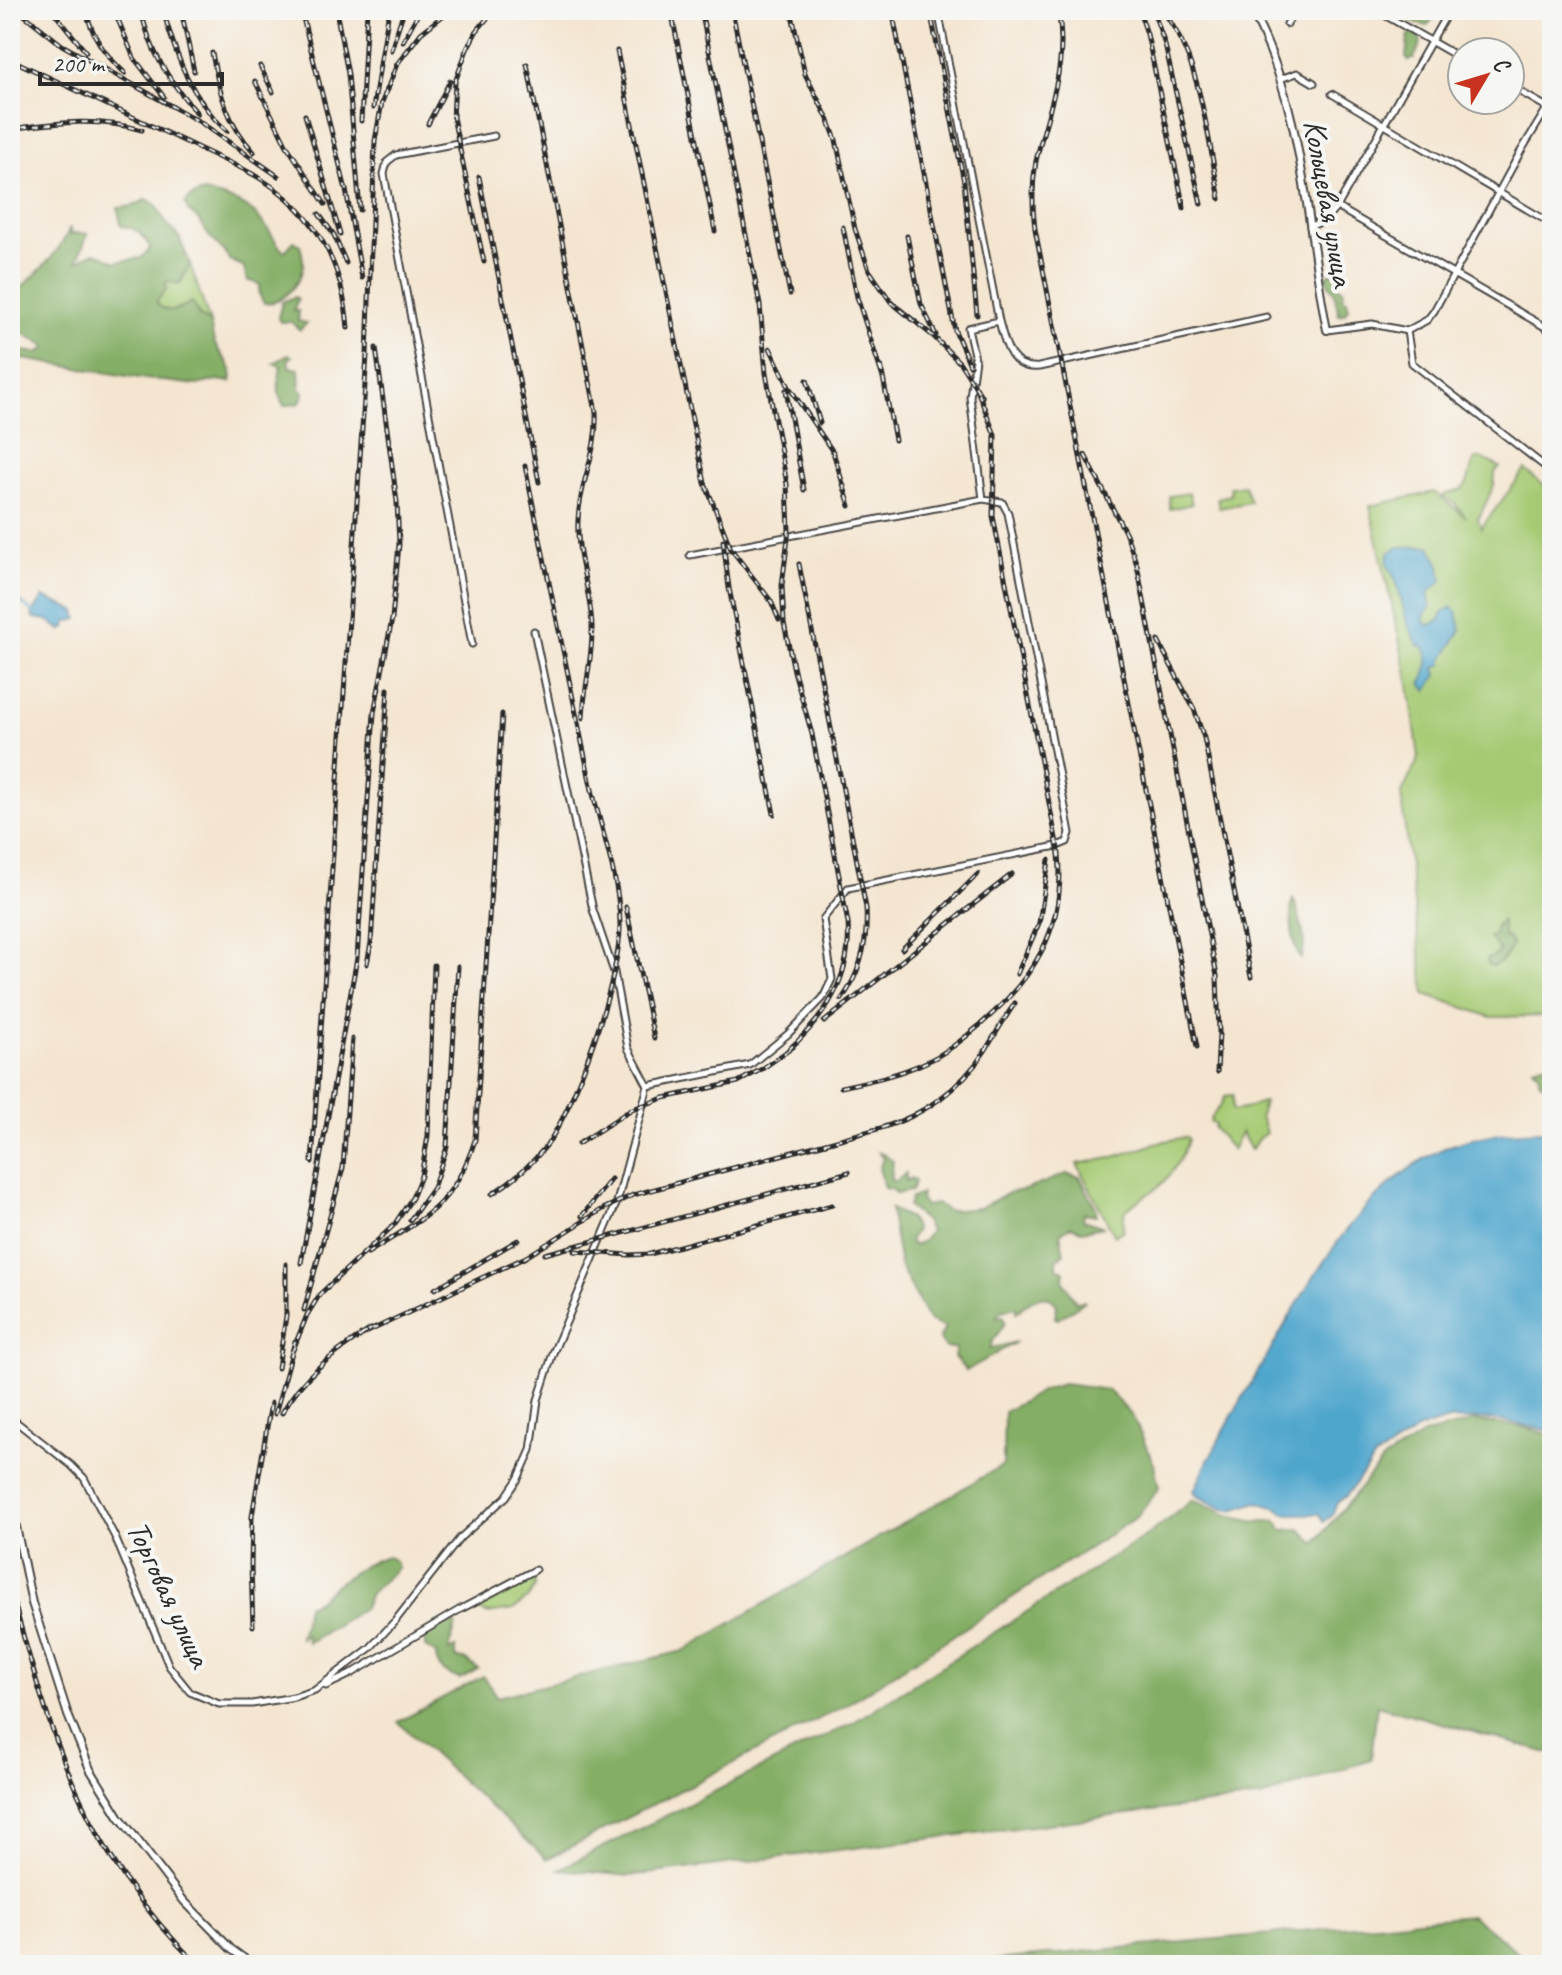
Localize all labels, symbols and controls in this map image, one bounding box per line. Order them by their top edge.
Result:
scale bar [40,36,222,86]
north arrow [1446,36,1526,116]
text: 200 m [52,49,106,79]
text: С [1487,51,1517,80]
street label: Кольцевая улица [1294,116,1364,292]
street label: Торговая улица [117,1514,222,1676]

